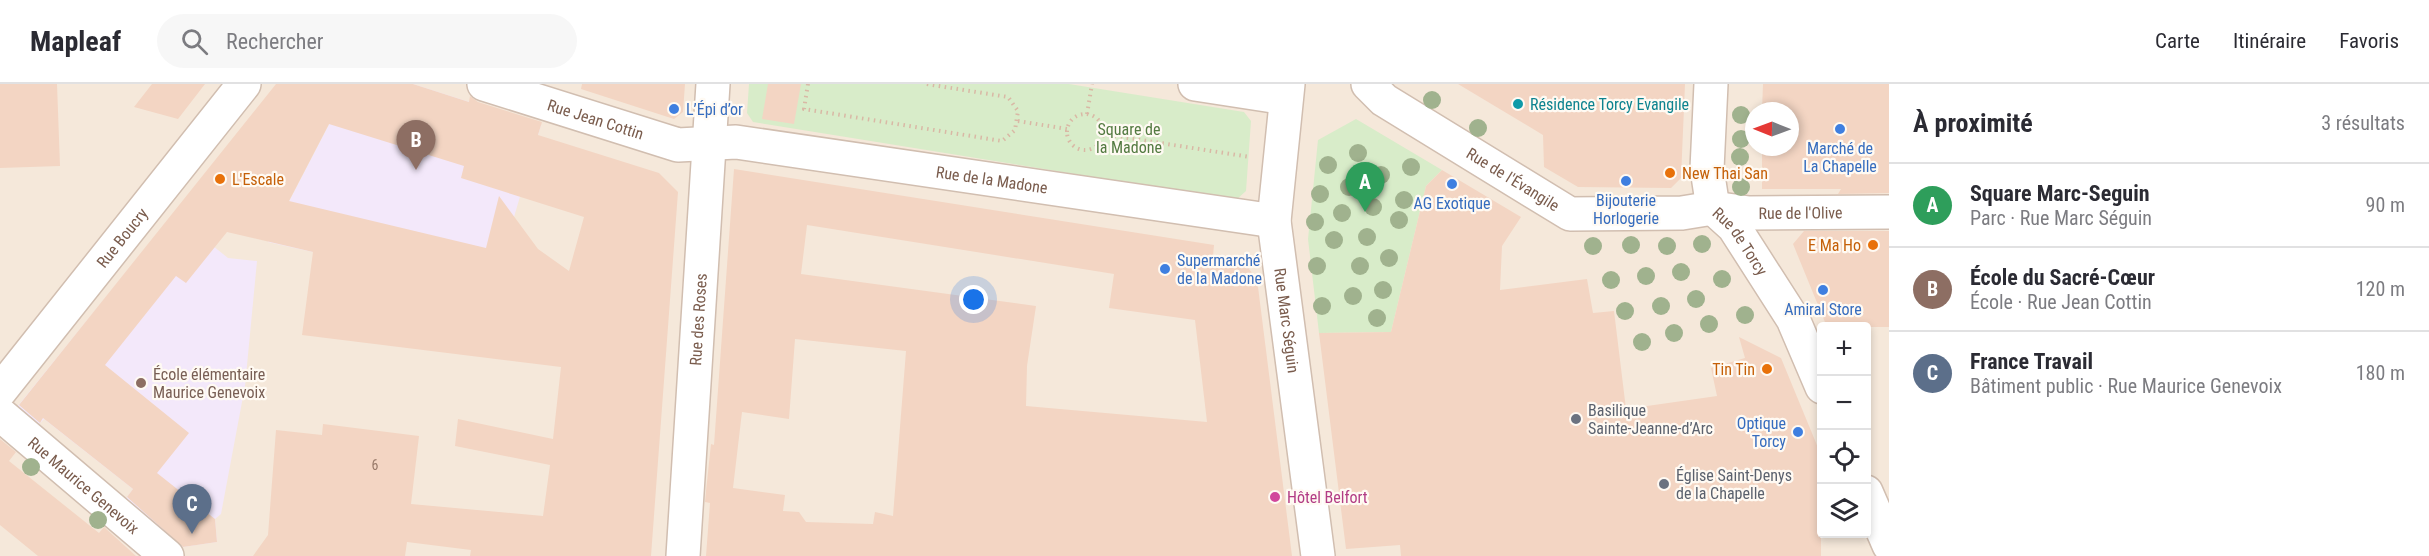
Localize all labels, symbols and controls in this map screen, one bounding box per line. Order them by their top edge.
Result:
search box [157,14,577,68]
text: Mapleaf [30,25,121,58]
icon: search [178,25,211,58]
text: Rechercher [226,29,324,54]
text: Carte [2155,29,2200,53]
text: Itinéraire [2233,29,2306,53]
text: Favoris [2339,29,2399,53]
street label: Rue Jean Cottin [545,95,646,143]
place label: Résidence Torcy Evangile [1530,95,1689,114]
marker: Résidence Torcy Evangile [1511,97,1525,111]
place label: L’Épi d’or [686,100,743,119]
marker: L’Épi d’or [667,102,681,116]
north arrow [1745,102,1799,156]
text: À proximité [1913,108,2033,138]
text: 3 résultats [2321,111,2405,135]
pin: B [396,120,436,170]
park label: Square de la Madone [1096,120,1162,157]
marker: Marché de La Chapelle [1833,122,1847,136]
place label: Marché de La Chapelle [1803,139,1877,176]
street label: Rue de l'Évangile [1463,143,1563,215]
street label: Rue de la Madone [935,162,1049,197]
pin: A [1346,162,1384,212]
place label: New Thai San [1682,164,1768,183]
marker: New Thai San [1663,166,1677,180]
place label: L'Escale [232,170,284,189]
marker: L'Escale [213,172,227,186]
marker: Bijouterie Horlogerie [1619,174,1633,188]
marker: AG Exotique [1445,177,1459,191]
text: Square Marc-Seguin [1970,181,2150,206]
place label: Bijouterie Horlogerie [1593,191,1659,228]
text: A [1927,193,1938,217]
text: 90 m [2366,193,2405,217]
place label: AG Exotique [1414,194,1490,213]
street label: Rue de Torcy [1709,203,1772,279]
street label: Rue de l'Olive [1758,203,1843,222]
street label: Rue Boucry [92,204,152,271]
text: Parc · Rue Marc Séguin [1970,206,2152,230]
place label: E Ma Ho [1808,236,1861,255]
marker: E Ma Ho [1866,238,1880,252]
place label: Supermarché de la Madone [1177,251,1262,288]
marker: Supermarché de la Madone [1158,262,1172,276]
text: École du Sacré-Cœur [1970,265,2155,290]
street label: Rue Marc Séguin [1271,267,1303,374]
street label: Rue des Roses [686,273,710,366]
text: B [1927,277,1938,301]
text: 120 m [2356,277,2405,301]
marker: Amiral Store [1816,283,1830,297]
your location [959,285,988,314]
text: École · Rue Jean Cottin [1970,290,2152,314]
place label: Amiral Store [1784,300,1862,319]
map controls [1817,322,1871,538]
button: + [1817,322,1871,376]
text: France Travail [1970,349,2093,374]
place label: Tin Tin [1712,360,1755,379]
text: C [1927,361,1938,385]
text: 180 m [2356,361,2405,385]
marker: Tin Tin [1760,362,1774,376]
place label: École élémentaire Maurice Genevoix [153,365,265,402]
text: Bâtiment public · Rue Maurice Genevoix [1970,374,2282,398]
marker: École élémentaire Maurice Genevoix [134,376,148,390]
button: − [1817,376,1871,430]
place label: Basilique Sainte-Jeanne-d’Arc [1588,401,1713,438]
marker: Basilique Sainte-Jeanne-d’Arc [1569,412,1583,426]
place label: Optique Torcy [1737,414,1786,451]
marker: Optique Torcy [1791,425,1805,439]
button: locate [1817,430,1871,484]
street label: Rue Maurice Genevoix [24,433,143,538]
house number: 6 [372,457,379,473]
place label: Église Saint-Denys de la Chapelle [1676,466,1792,503]
marker: Église Saint-Denys de la Chapelle [1657,477,1671,491]
pin: C [172,484,212,534]
button: layers [1817,484,1871,538]
place label: Hôtel Belfort [1287,488,1368,507]
marker: Hôtel Belfort [1268,490,1282,504]

